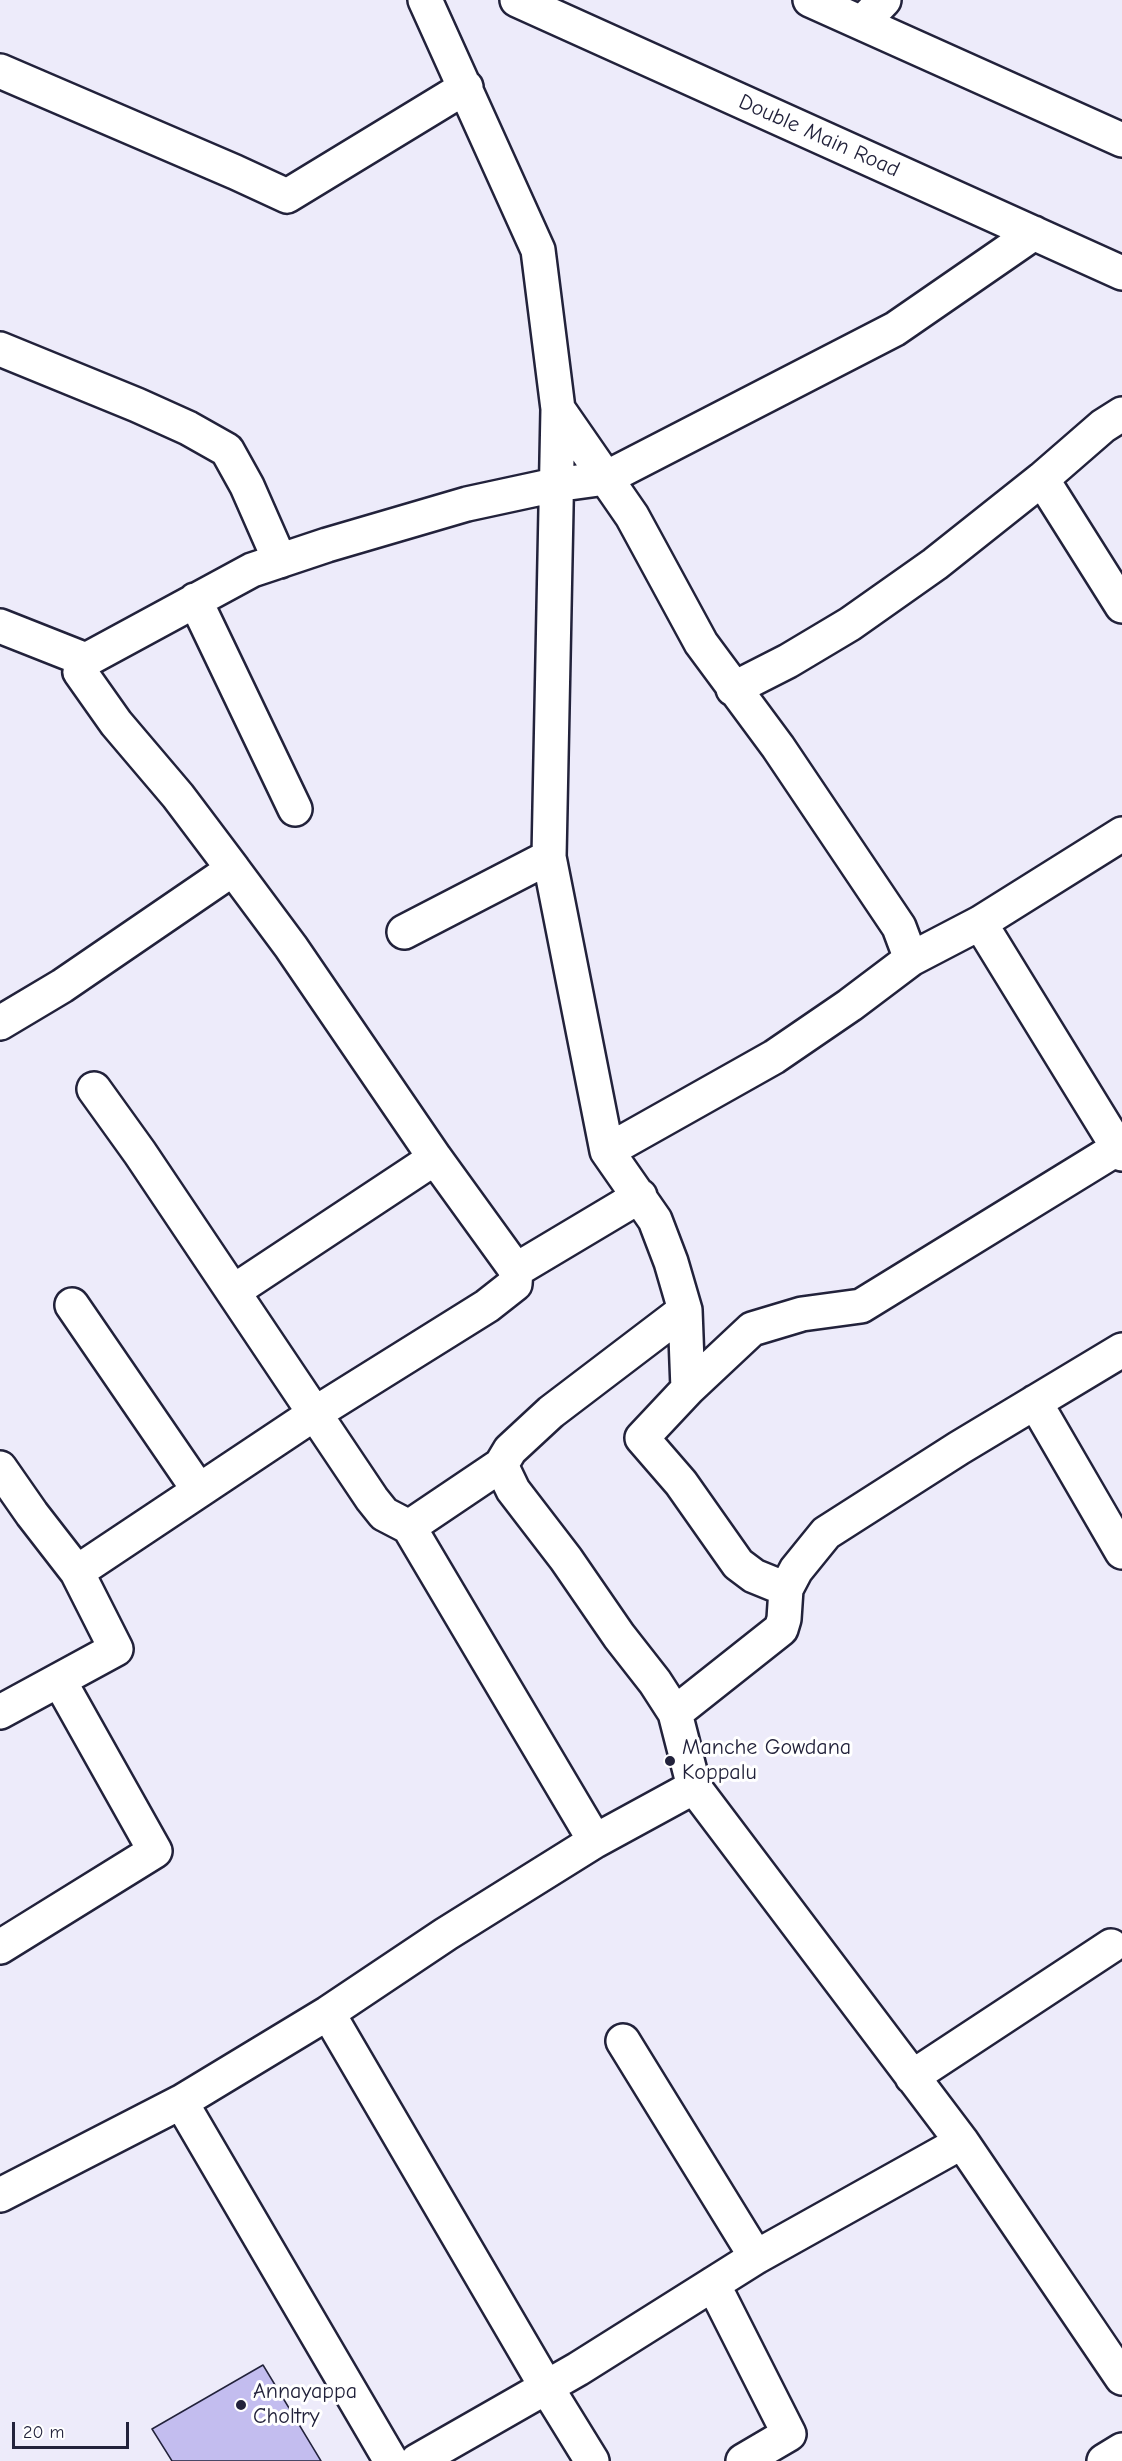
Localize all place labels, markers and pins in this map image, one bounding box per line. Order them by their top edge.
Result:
place label: Manche Gowdana Koppalu [682,1735,851,1786]
marker: Manche Gowdana Koppalu [663,1754,677,1768]
place label: Annayappa Choltry [253,2379,357,2430]
marker: Annayappa Choltry [234,2398,248,2412]

